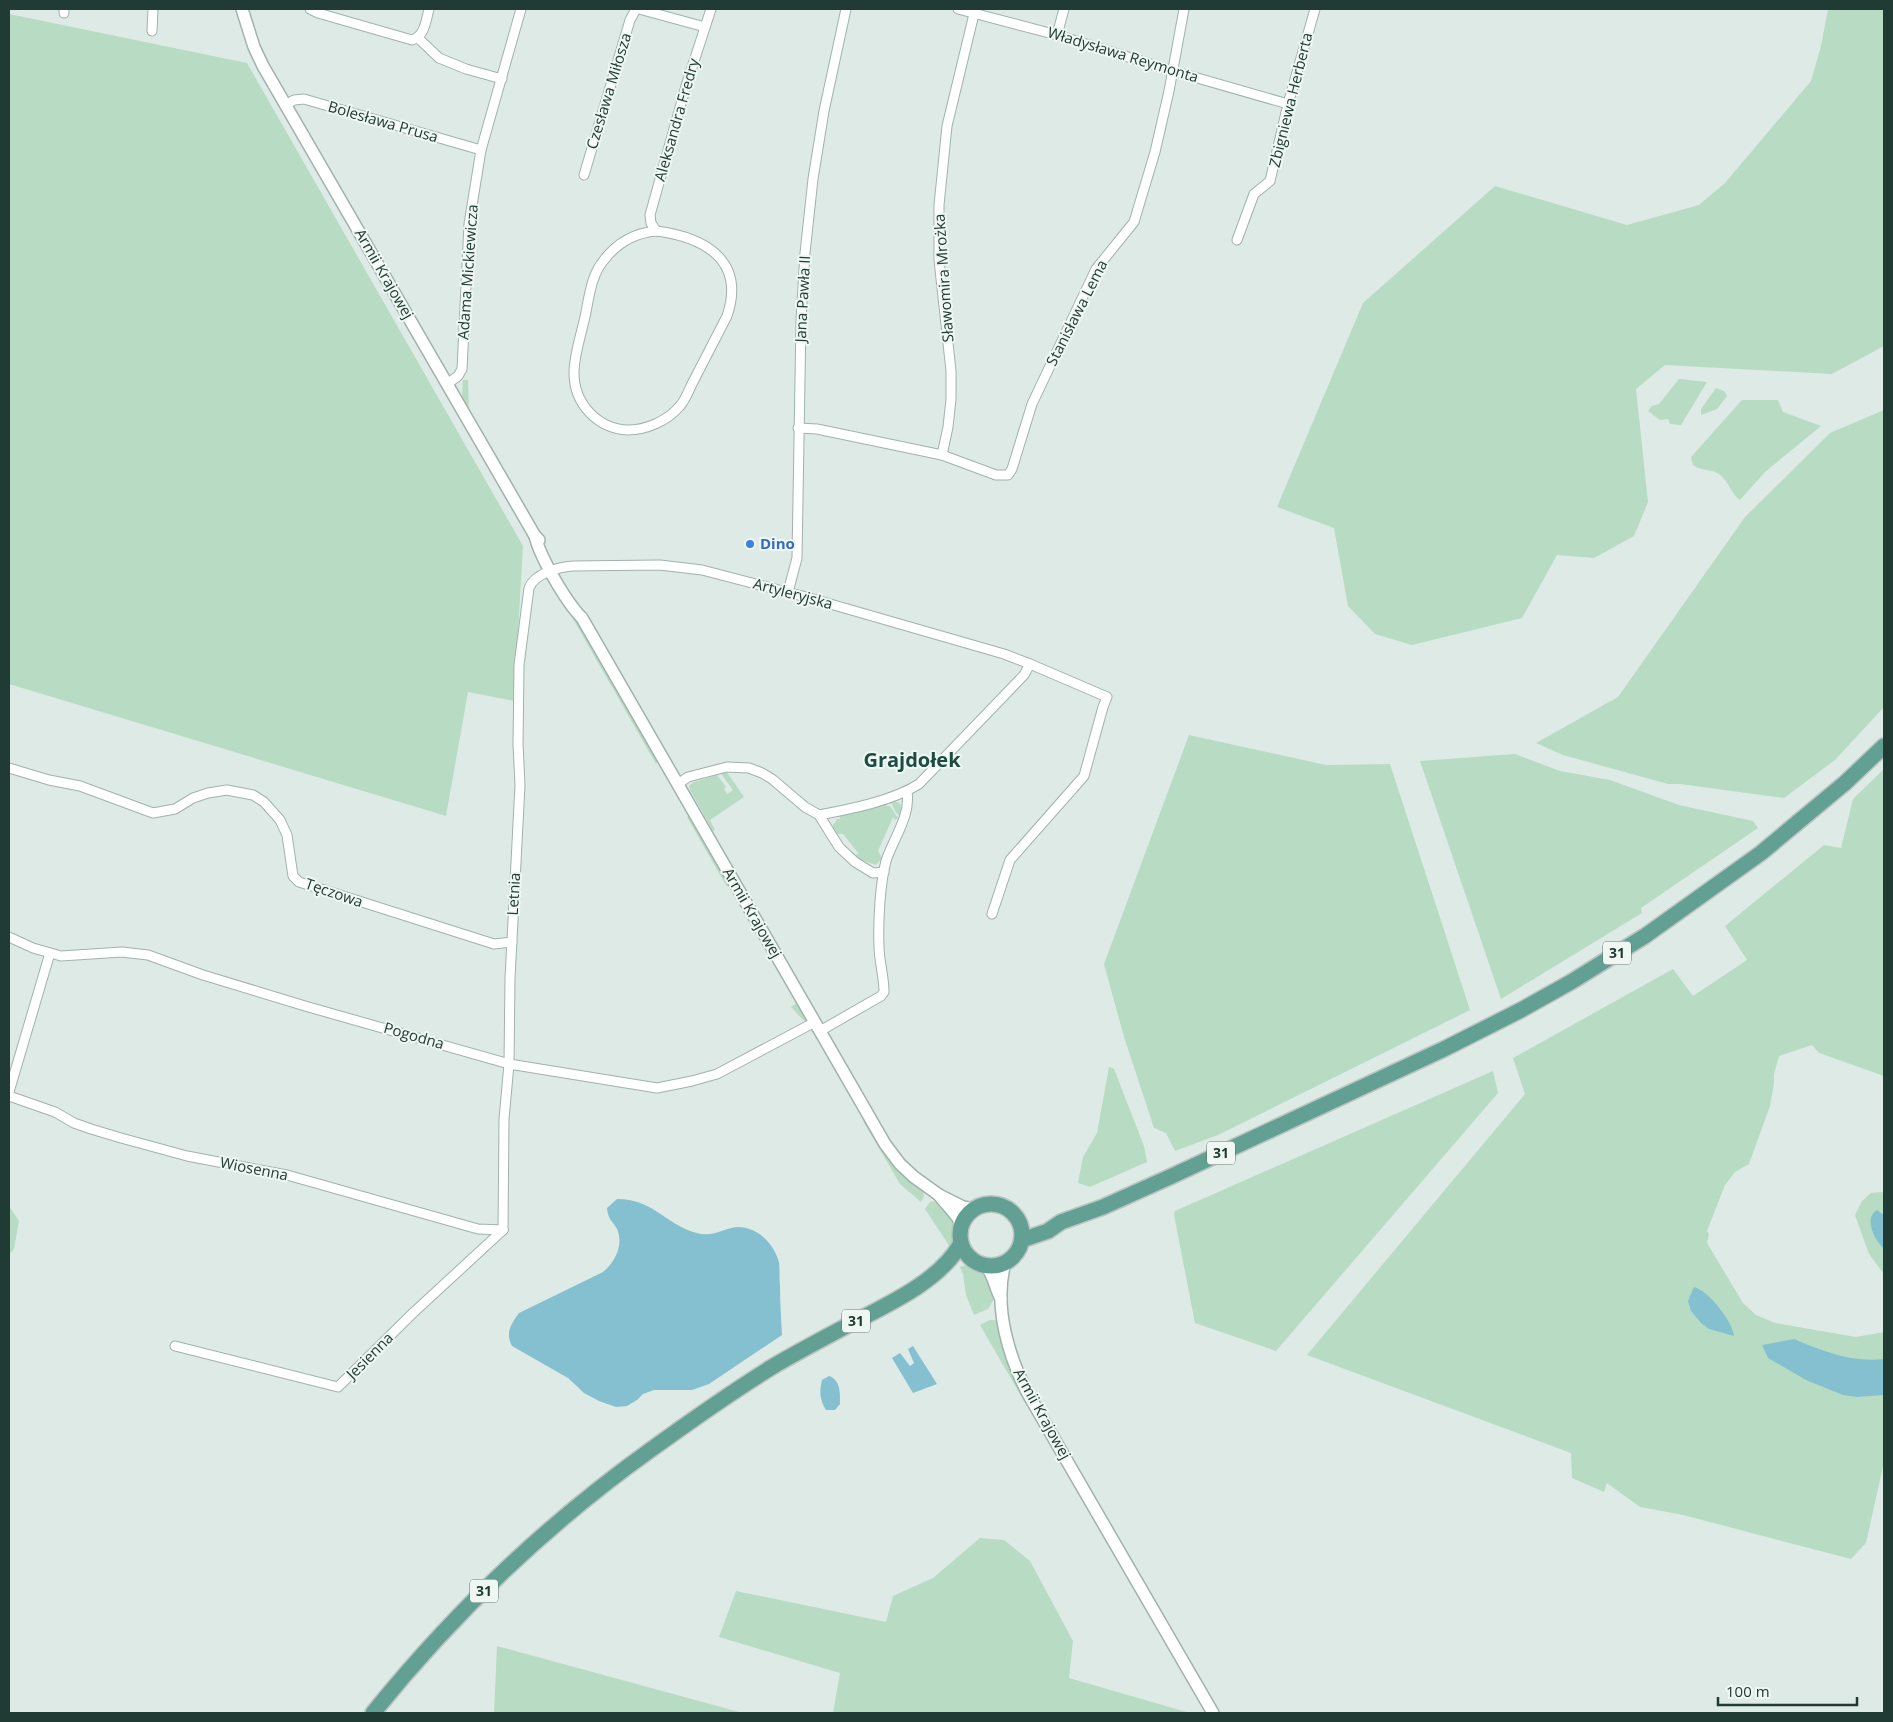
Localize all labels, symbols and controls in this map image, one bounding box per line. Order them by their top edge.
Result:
street label: Władysława Reymonta [1045,22,1201,87]
street label: Czesława Miłosza [581,30,635,151]
street label: Zbigniewa Herberta [1264,30,1316,169]
street label: Aleksandra Fredry [649,56,703,183]
street label: Bolesława Prusa [326,96,441,146]
street label: Adama Mickiewicza [452,204,482,340]
street label: Sławomira Mrożka [929,213,957,343]
street label: Armii Krajowej [351,225,419,322]
street label: Jana Pawła II [790,255,814,345]
street label: Stanisława Lema [1041,256,1111,369]
place label: Dino [760,533,795,553]
marker: Dino [744,538,756,550]
street label: Artyleryjska [751,573,835,613]
district label: Grajdołek [863,746,961,773]
street label: Armii Krajowej [719,864,787,961]
street label: Letnia [502,872,524,916]
street label: Tęczowa [303,873,366,911]
road number: 31 [1603,941,1631,964]
street label: Pogodna [382,1017,447,1053]
road number: 31 [1207,1142,1235,1164]
street label: Wiosenna [218,1152,290,1184]
road number: 31 [842,1310,870,1332]
street label: Jesienna [340,1328,397,1384]
street label: Armii Krajowej [1010,1364,1076,1463]
road number: 31 [470,1580,498,1602]
scale bar [1718,1674,1857,1706]
text: 100 m [1726,1681,1770,1701]

